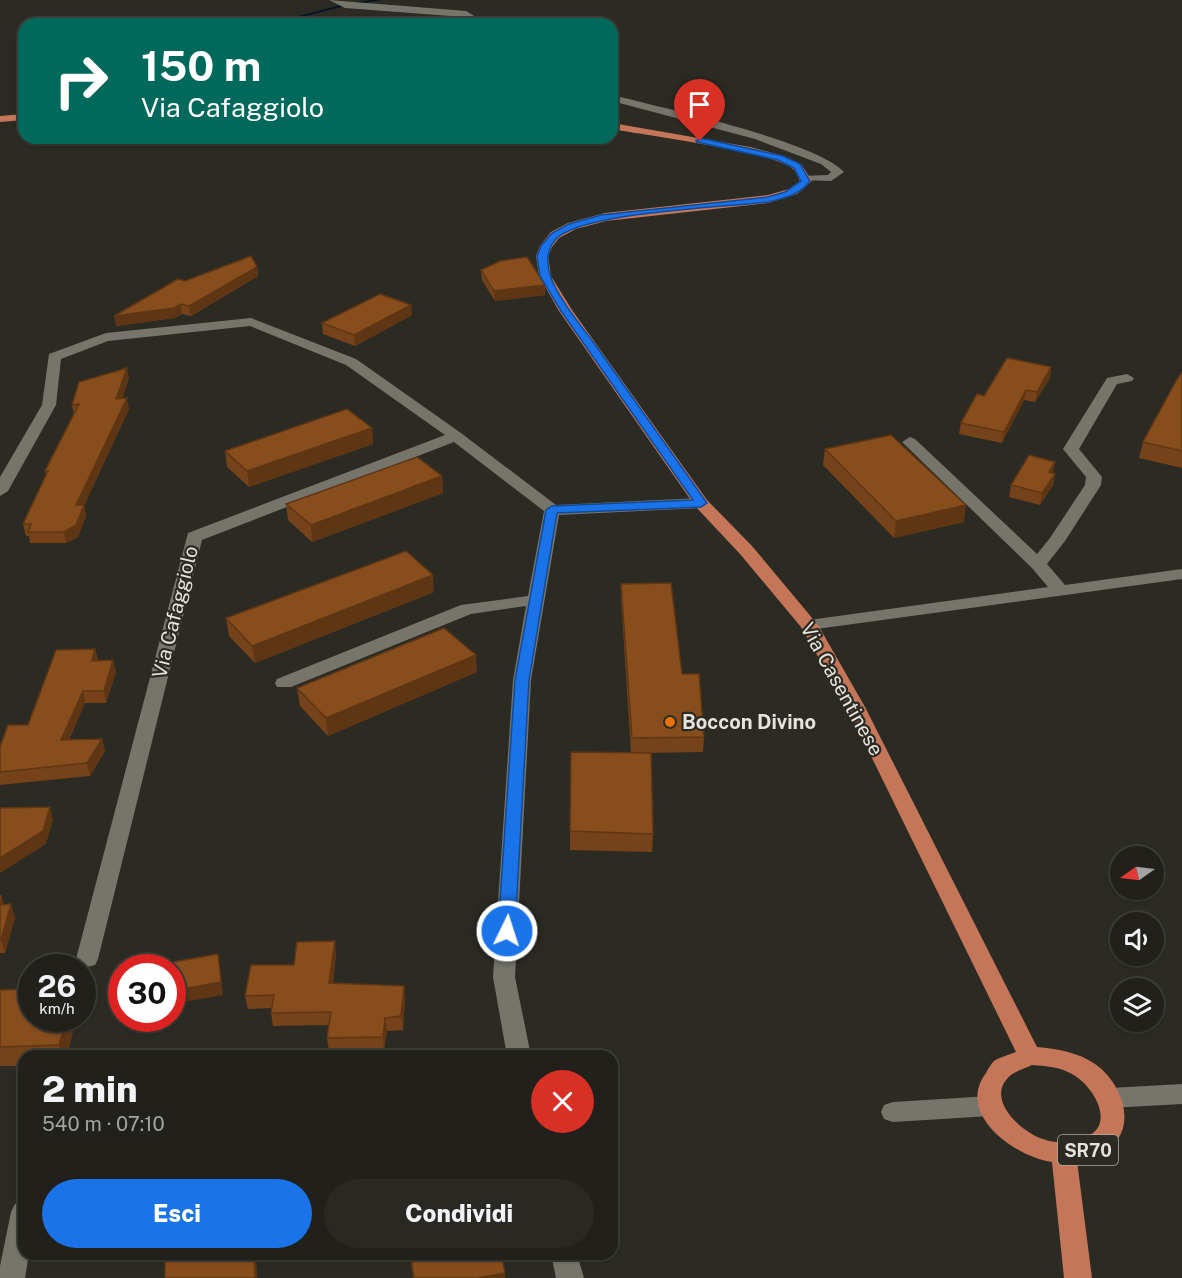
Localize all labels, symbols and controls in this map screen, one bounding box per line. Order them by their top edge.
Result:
text: 150 m [141,41,261,90]
icon: right [42,42,120,120]
pin [674,79,725,141]
icon: arrive [683,88,716,121]
text: Via Cafaggiolo [141,91,324,123]
street label: Via Cafaggiolo [147,543,203,681]
street label: Via Casentinese [795,618,889,760]
place label: Boccon Divino [682,710,816,734]
marker: Boccon Divino [663,715,677,729]
north arrow [1110,846,1164,900]
map controls [1110,846,1164,1032]
position arrow [475,899,539,963]
button: sound [1110,912,1164,966]
speed limit sign: 30 [108,954,186,1032]
text: 26 [38,968,76,1004]
button: layers [1110,978,1164,1032]
text: km/h [39,1000,75,1017]
text: 2 min [42,1068,138,1110]
button: close [531,1070,594,1133]
text: 540 m · 07:10 [42,1112,165,1136]
road number: SR70 [1058,1135,1118,1165]
button: Esci [42,1179,312,1248]
button: Condividi [324,1179,594,1248]

